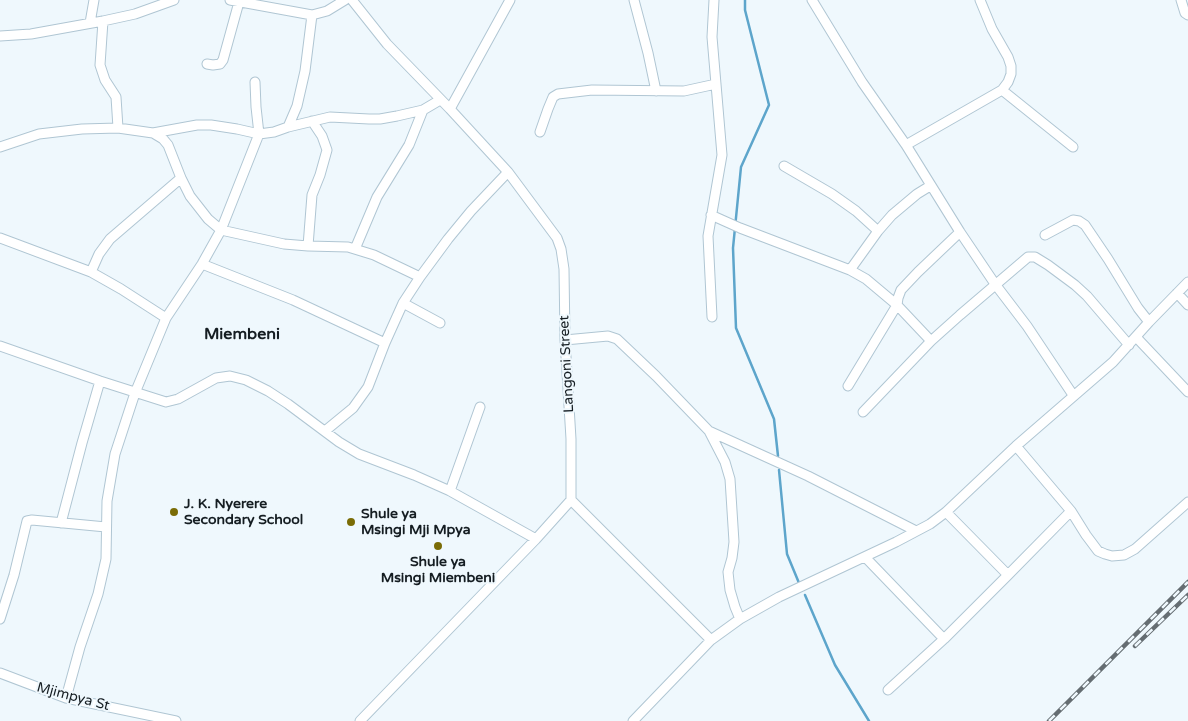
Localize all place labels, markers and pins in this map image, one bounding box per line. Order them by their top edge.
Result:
place label: J. K. Nyerere Secondary School [184,496,303,528]
marker: J. K. Nyerere Secondary School [168,506,180,518]
place label: Shule ya Msingi Mji Mpya [361,506,471,538]
marker: Shule ya Msingi Mji Mpya [345,516,357,528]
marker: Shule ya Msingi Miembeni [432,540,444,552]
place label: Shule ya Msingi Miembeni [381,554,495,586]

